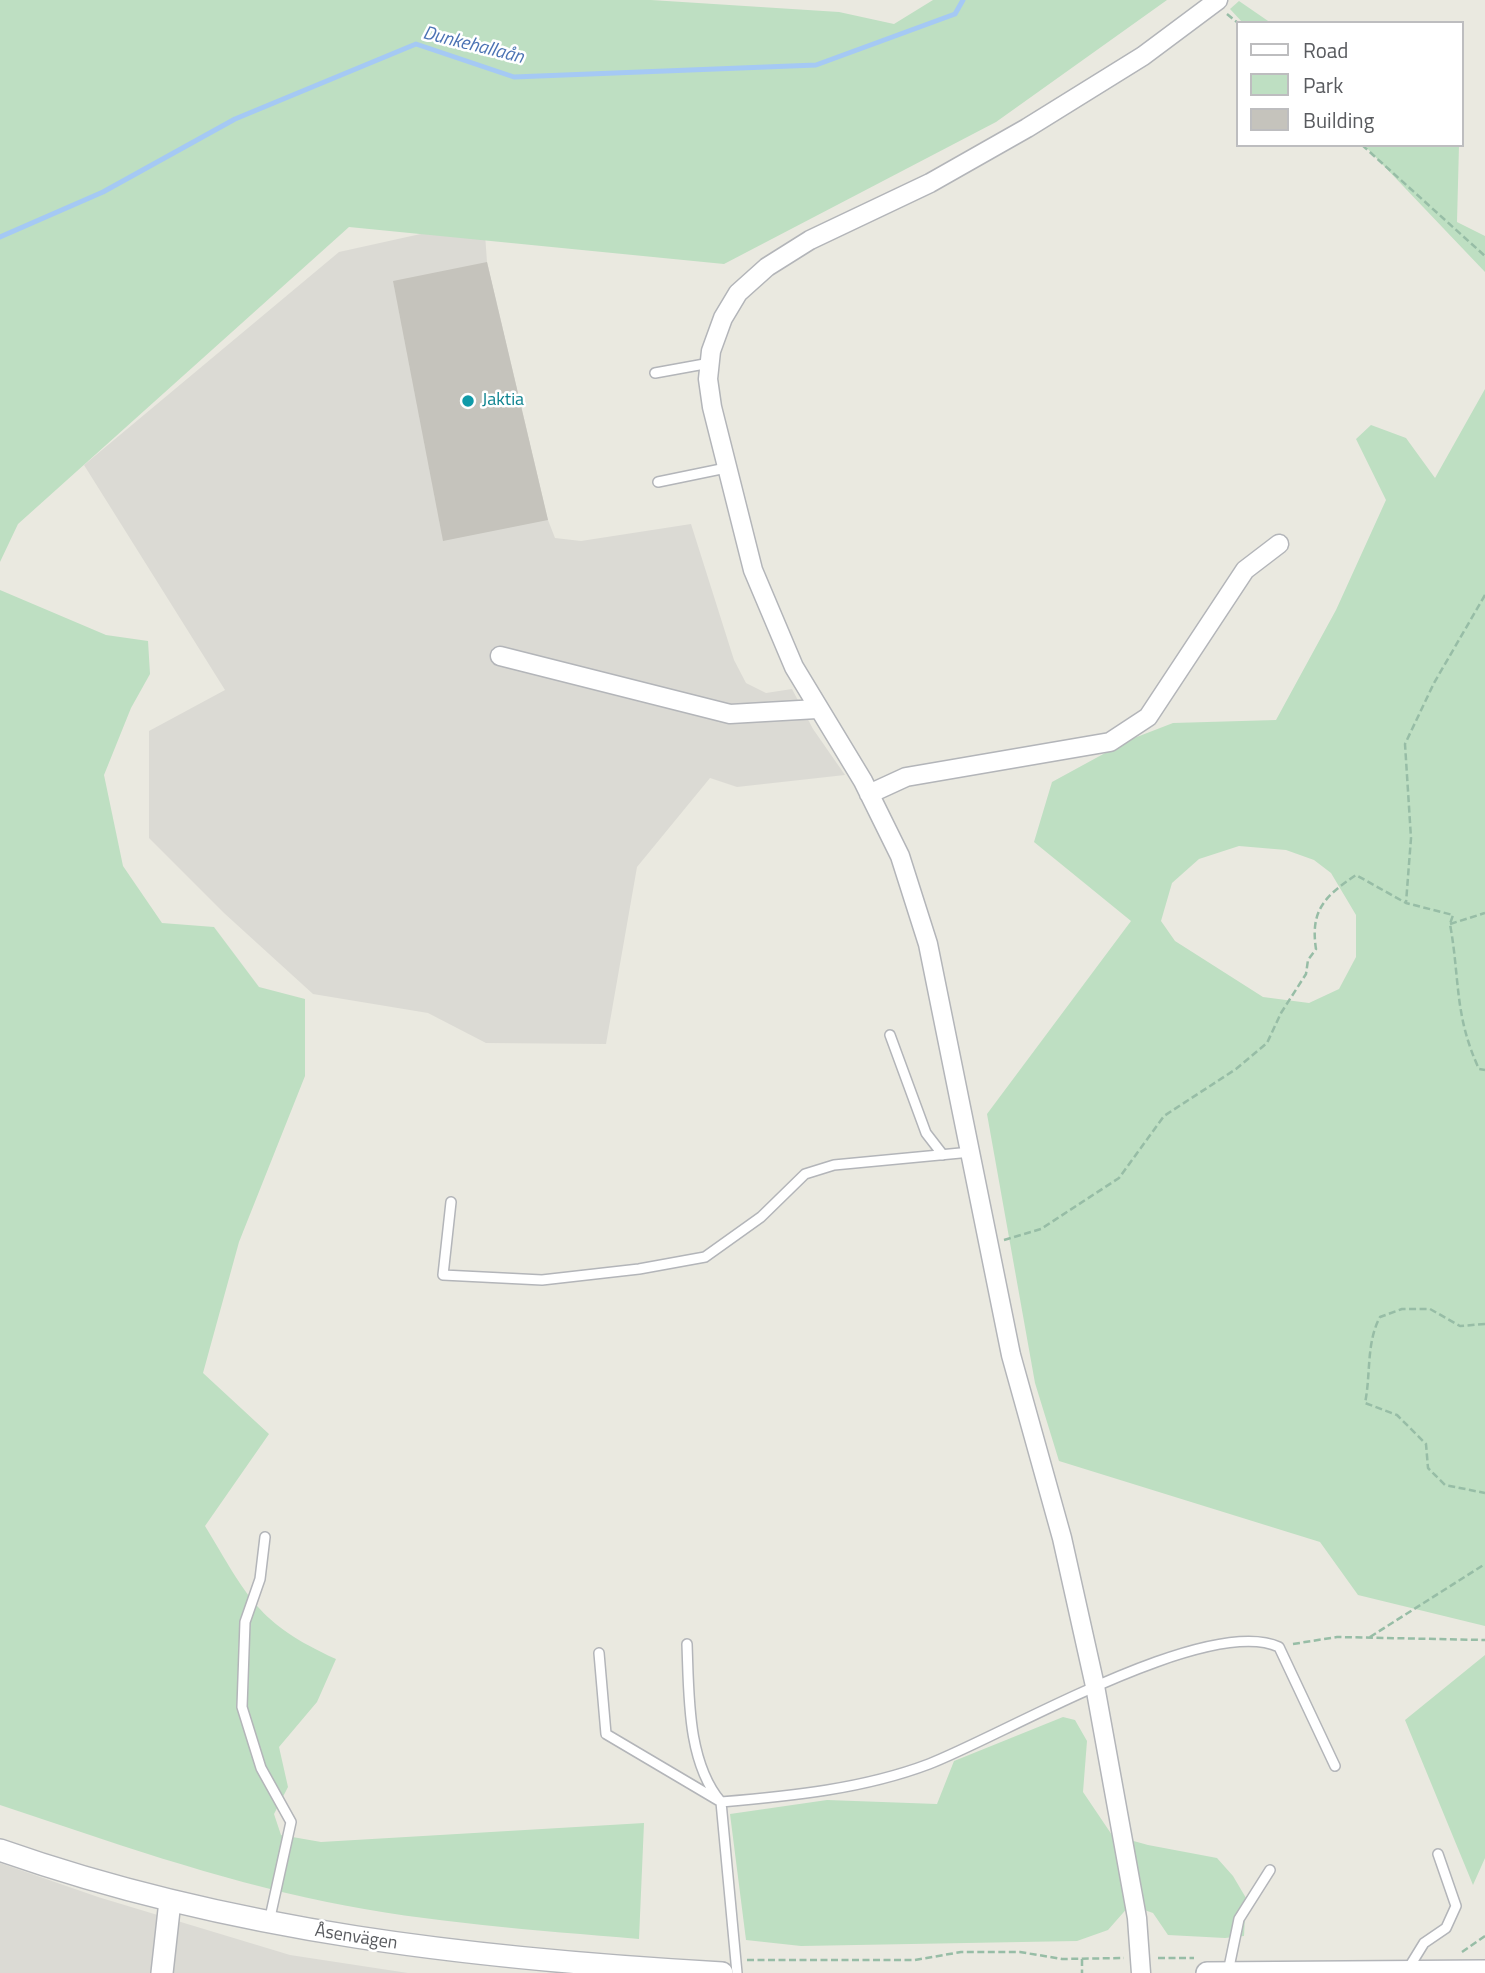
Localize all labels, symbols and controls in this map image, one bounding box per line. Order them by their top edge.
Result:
legend [1236,21,1464,147]
water label: Dunkehallaån [420,22,526,70]
text: Road [1303,34,1348,66]
text: Park [1303,69,1343,101]
text: Building [1303,104,1374,136]
place label: Jaktia [482,390,524,412]
marker: Jaktia [460,393,476,409]
street label: Åsenvägen [313,1921,399,1955]

